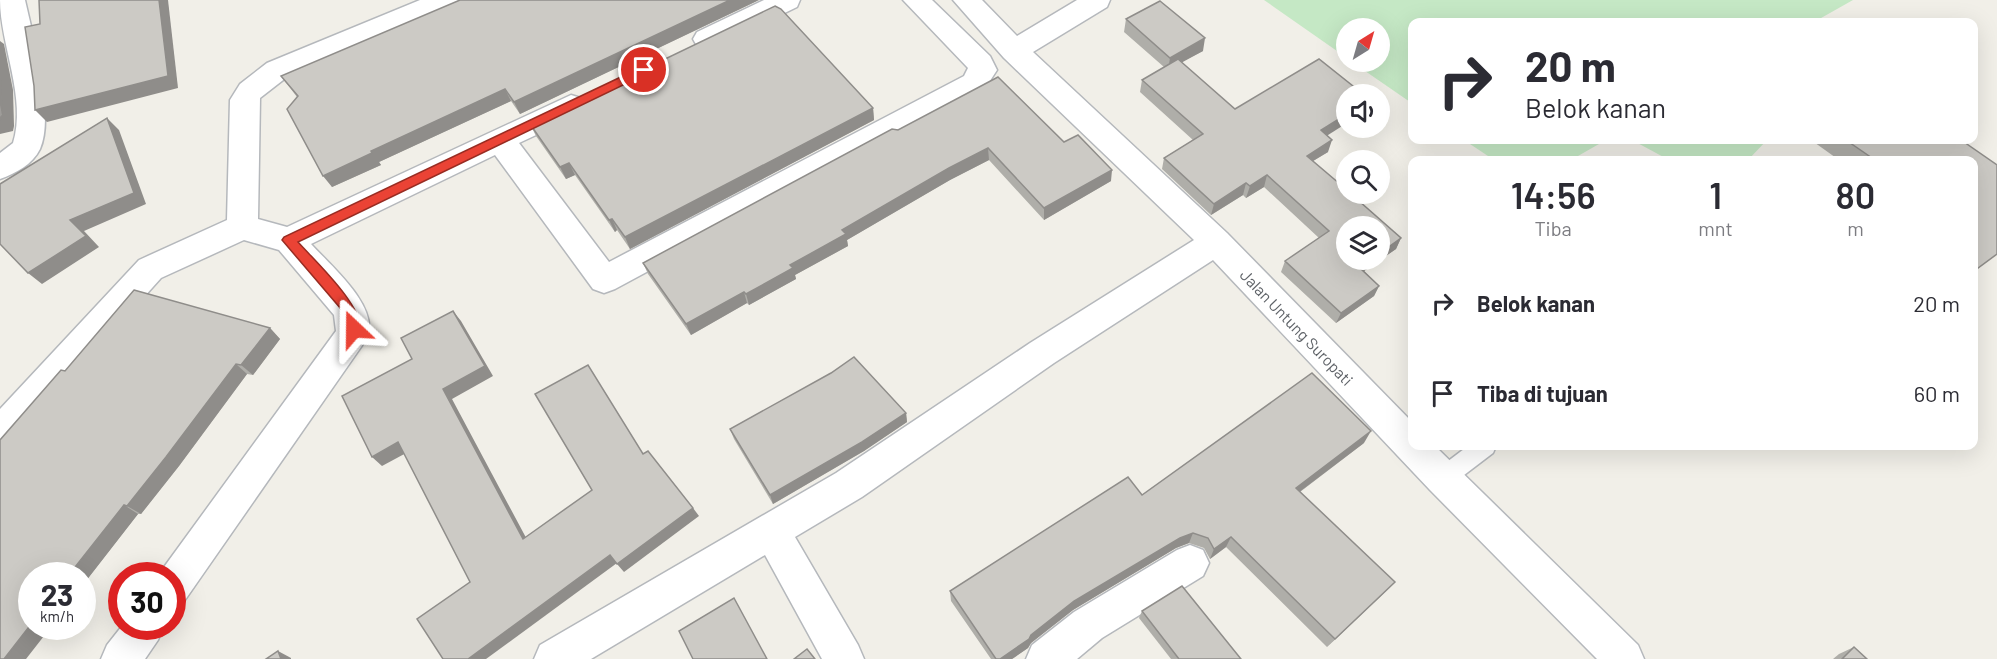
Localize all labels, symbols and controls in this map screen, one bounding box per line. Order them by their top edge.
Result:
north arrow [1336,18,1390,72]
map controls [1336,18,1390,270]
text: 20 m [1525,40,1616,90]
icon: right [1426,42,1504,120]
pin [618,44,669,95]
icon: arrive [627,53,660,86]
button: sound [1336,84,1390,138]
text: Belok kanan [1525,91,1666,123]
button: search [1336,150,1390,204]
text: 14:56 [1511,173,1595,216]
text: 1 [1709,173,1722,216]
text: 80 [1836,173,1875,216]
button: layers [1336,216,1390,270]
text: Tiba [1534,216,1572,240]
text: mnt [1698,216,1733,240]
text: m [1847,216,1864,240]
street label: Jalan Untung Suropati [1237,265,1357,389]
icon: right [1426,287,1459,320]
text: Belok kanan [1477,290,1595,316]
text: 20 m [1913,290,1960,316]
position arrow [322,297,386,361]
icon: arrive [1426,377,1459,410]
text: Tiba di tujuan [1477,380,1608,406]
text: 60 m [1914,380,1960,406]
speed limit sign: 30 [108,562,186,640]
text: 23 [41,576,73,612]
text: km/h [40,607,74,625]

